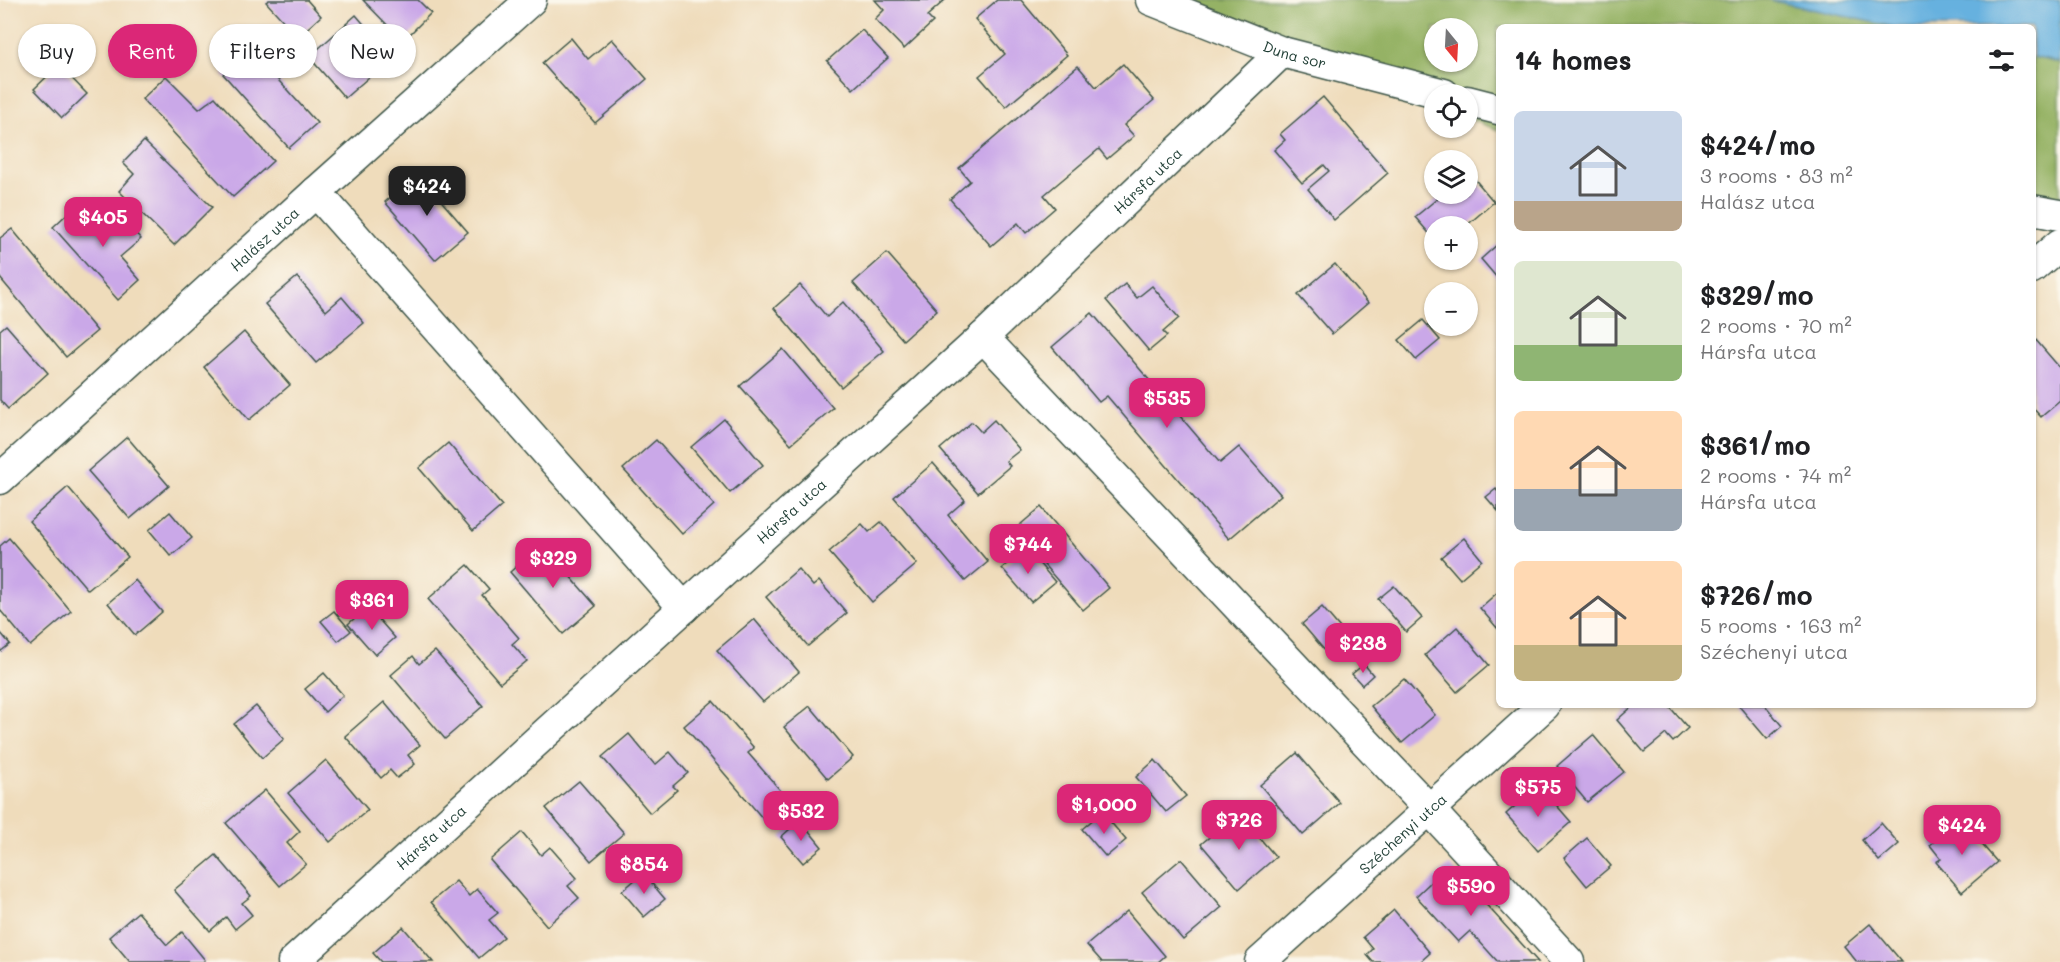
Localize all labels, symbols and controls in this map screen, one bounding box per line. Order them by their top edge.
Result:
north arrow [1424,18,1478,72]
map controls [1424,18,1478,336]
chip: Buy [18,24,96,78]
chip: Rent [108,24,197,78]
chip: Filters [209,24,317,78]
chip: New [329,24,416,78]
street label: Duna sor [1260,36,1328,73]
text: 14 homes [1514,43,1632,77]
icon: filters [1985,44,2018,77]
button: locate [1424,84,1478,138]
text: $424/mo [1700,128,1815,162]
icon: home [1562,135,1634,207]
street label: Hársfa utca [1109,143,1186,218]
button: layers [1424,150,1478,204]
text: 3 rooms · 83 m² [1700,162,1853,188]
pin: $424 [391,166,463,217]
text: $424 [403,172,451,198]
text: Halász utca [1700,188,1815,214]
pin: $405 [67,197,139,248]
street label: Halász utca [225,202,303,276]
text: $405 [78,203,128,229]
button: + [1424,216,1478,270]
text: $329/mo [1700,278,1813,312]
button: − [1424,282,1478,336]
icon: home [1562,285,1634,357]
text: 2 rooms · 70 m² [1700,312,1852,338]
text: Hársfa utca [1700,338,1817,364]
pin: $535 [1131,378,1203,429]
text: $535 [1143,384,1191,410]
text: $361/mo [1700,428,1811,462]
icon: home [1562,435,1634,507]
text: 2 rooms · 74 m² [1700,462,1851,488]
street label: Hársfa utca [752,474,830,548]
text: Hársfa utca [1700,488,1817,514]
pin: $744 [992,524,1064,575]
text: $744 [1004,530,1052,556]
pin: $329 [517,538,589,589]
text: $329 [529,544,577,570]
text: $726/mo [1700,578,1812,612]
pin: $361 [336,580,408,631]
icon: home [1562,585,1634,657]
text: $361 [349,586,395,612]
text: 5 rooms · 163 m² [1700,612,1862,638]
pin: $238 [1327,623,1399,674]
text: $238 [1339,629,1387,655]
text: Széchenyi utca [1700,638,1848,664]
pin: $575 [1502,767,1574,818]
text: $575 [1515,773,1561,799]
pin: $1,000 [1055,784,1153,835]
street label: Széchenyi utca [1355,789,1451,878]
text: $1,000 [1071,790,1137,816]
pin: $532 [765,791,837,842]
text: $532 [777,797,825,823]
street label: Hársfa utca [392,800,470,874]
pin: $726 [1203,800,1275,851]
pin: $424 [1926,805,1998,856]
text: $726 [1216,806,1262,832]
text: $424 [1938,811,1986,837]
pin: $854 [608,844,680,895]
text: $854 [619,850,669,876]
pin: $590 [1435,866,1507,917]
text: $590 [1447,872,1495,898]

